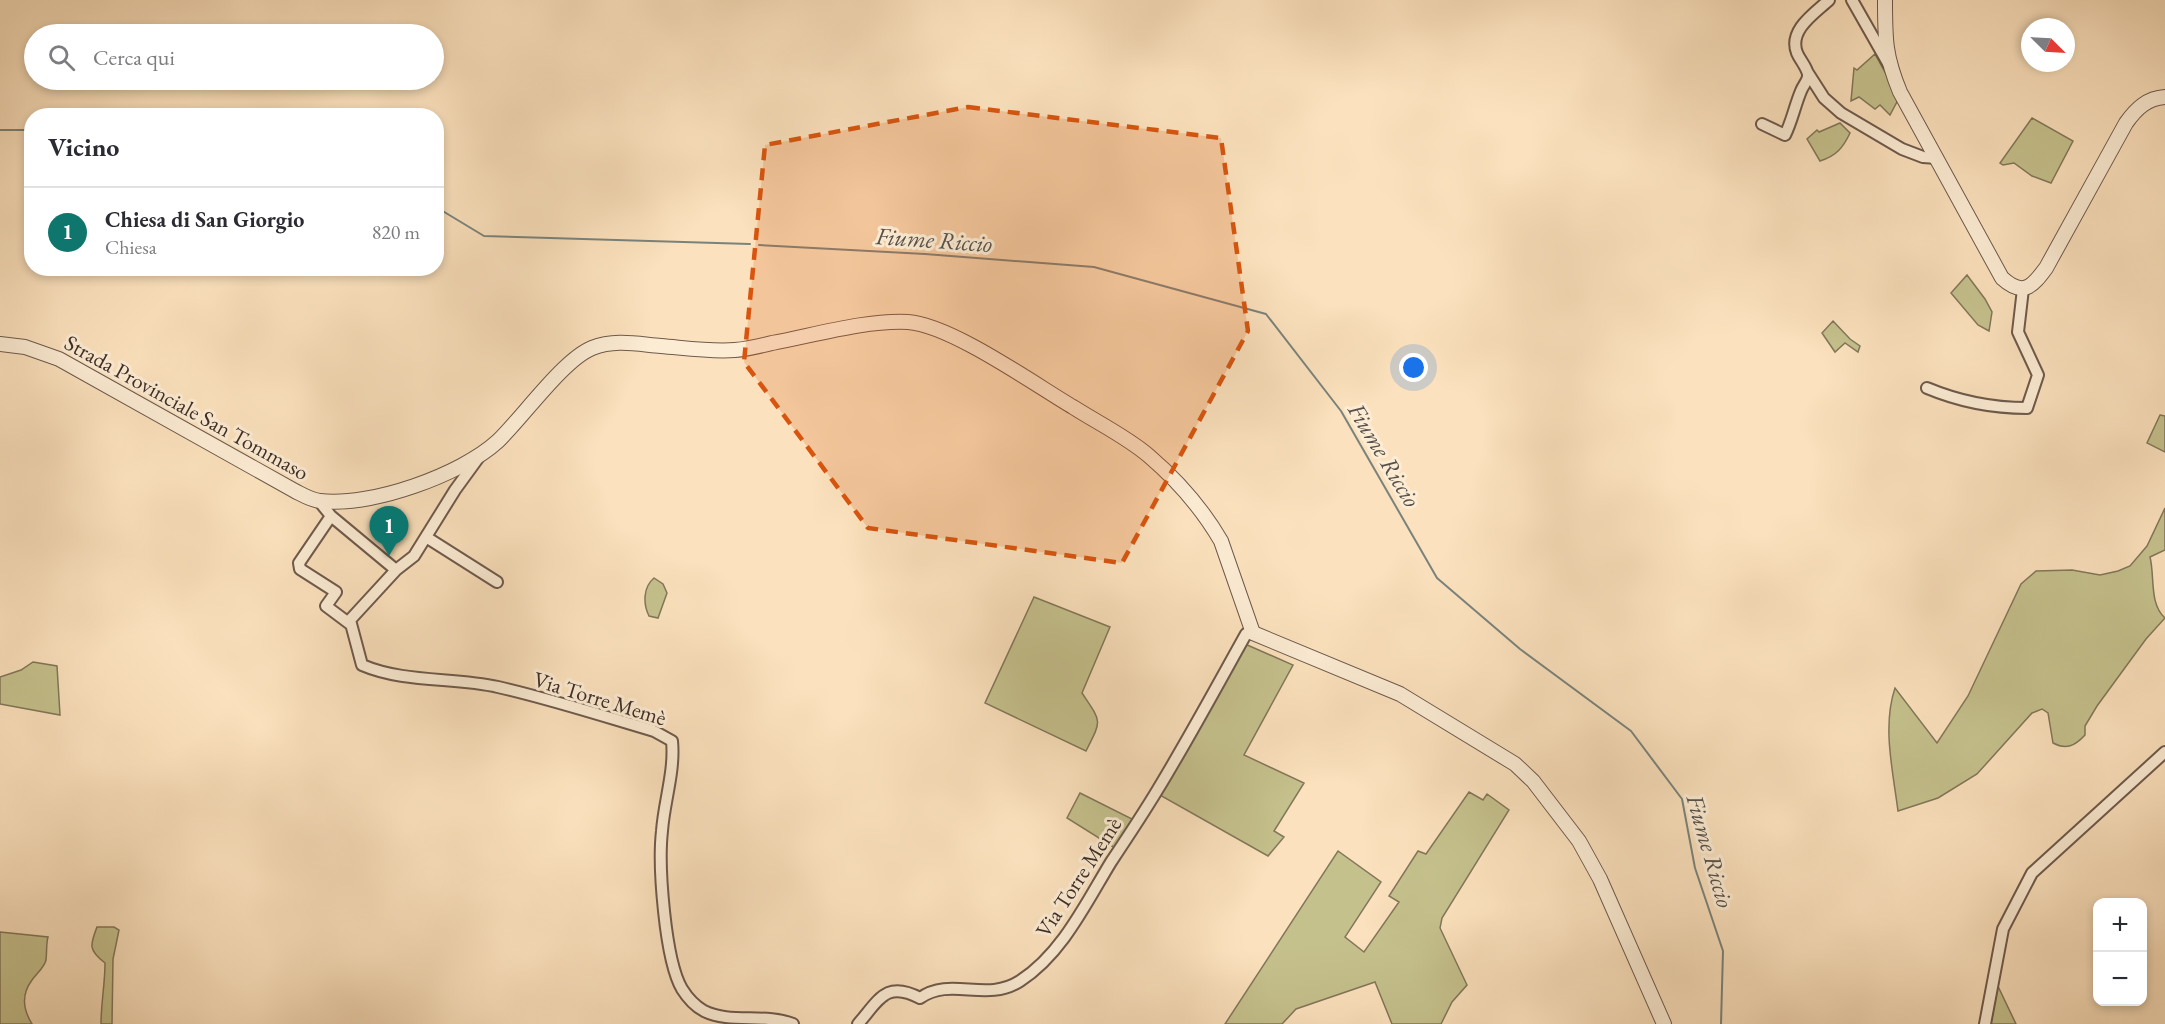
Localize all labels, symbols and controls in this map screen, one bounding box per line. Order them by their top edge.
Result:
north arrow [2021,18,2075,72]
search box [24,24,444,90]
icon: search [45,41,78,74]
text: Cerca qui [93,43,175,72]
text: Vicino [48,130,119,164]
text: Chiesa di San Giorgio [105,205,304,234]
text: 1 [62,219,73,245]
text: 820 m [372,219,420,245]
water label: Fiume Riccio [874,220,993,259]
text: Chiesa [105,234,157,260]
street label: Strada Provinciale San Tommaso [59,328,314,487]
your location [1399,353,1428,382]
water label: Fiume Riccio [1341,396,1428,513]
pin: 1 [370,506,408,556]
street label: Via Torre Memè [530,664,670,733]
water label: Fiume Riccio [1679,790,1741,911]
street label: Via Torre Memè [1029,811,1128,943]
map controls [2093,898,2147,1006]
button: + [2093,898,2147,952]
button: − [2093,952,2147,1006]

